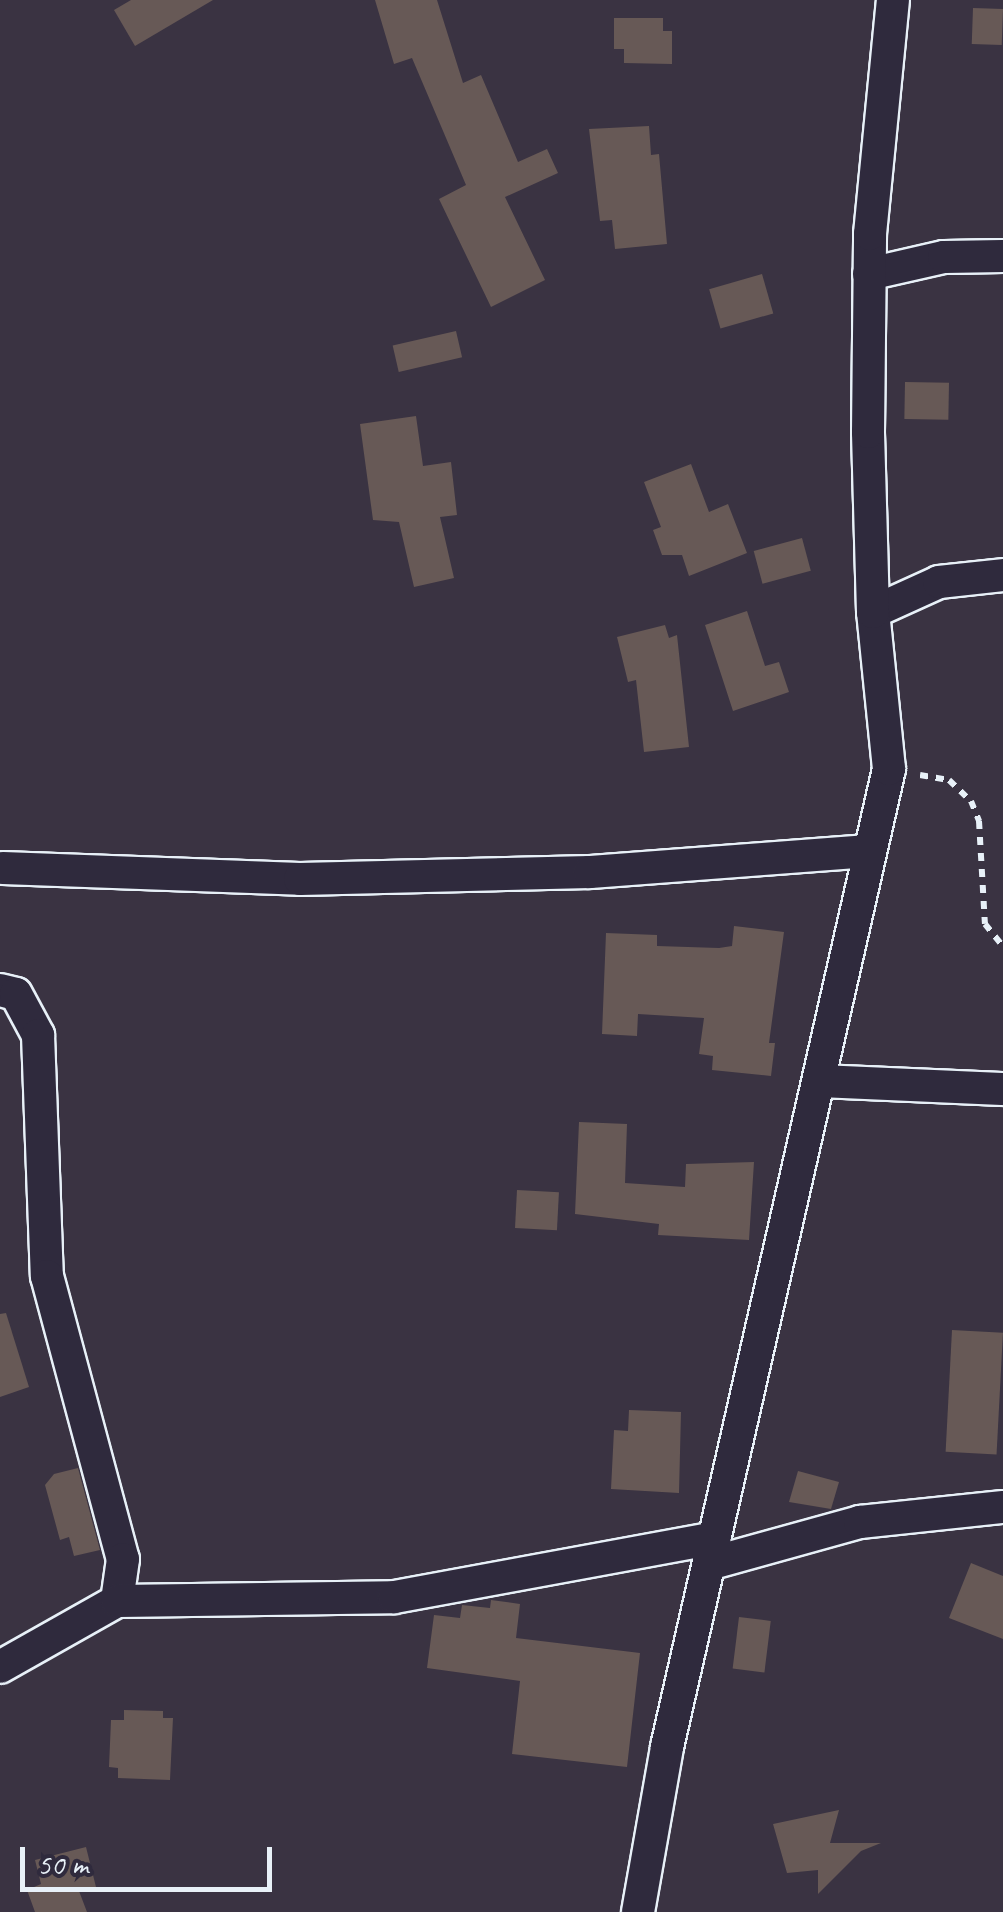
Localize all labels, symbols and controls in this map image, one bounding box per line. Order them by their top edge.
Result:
scale bar [25,1827,278,1889]
text: 50 m [37,1845,88,1883]

